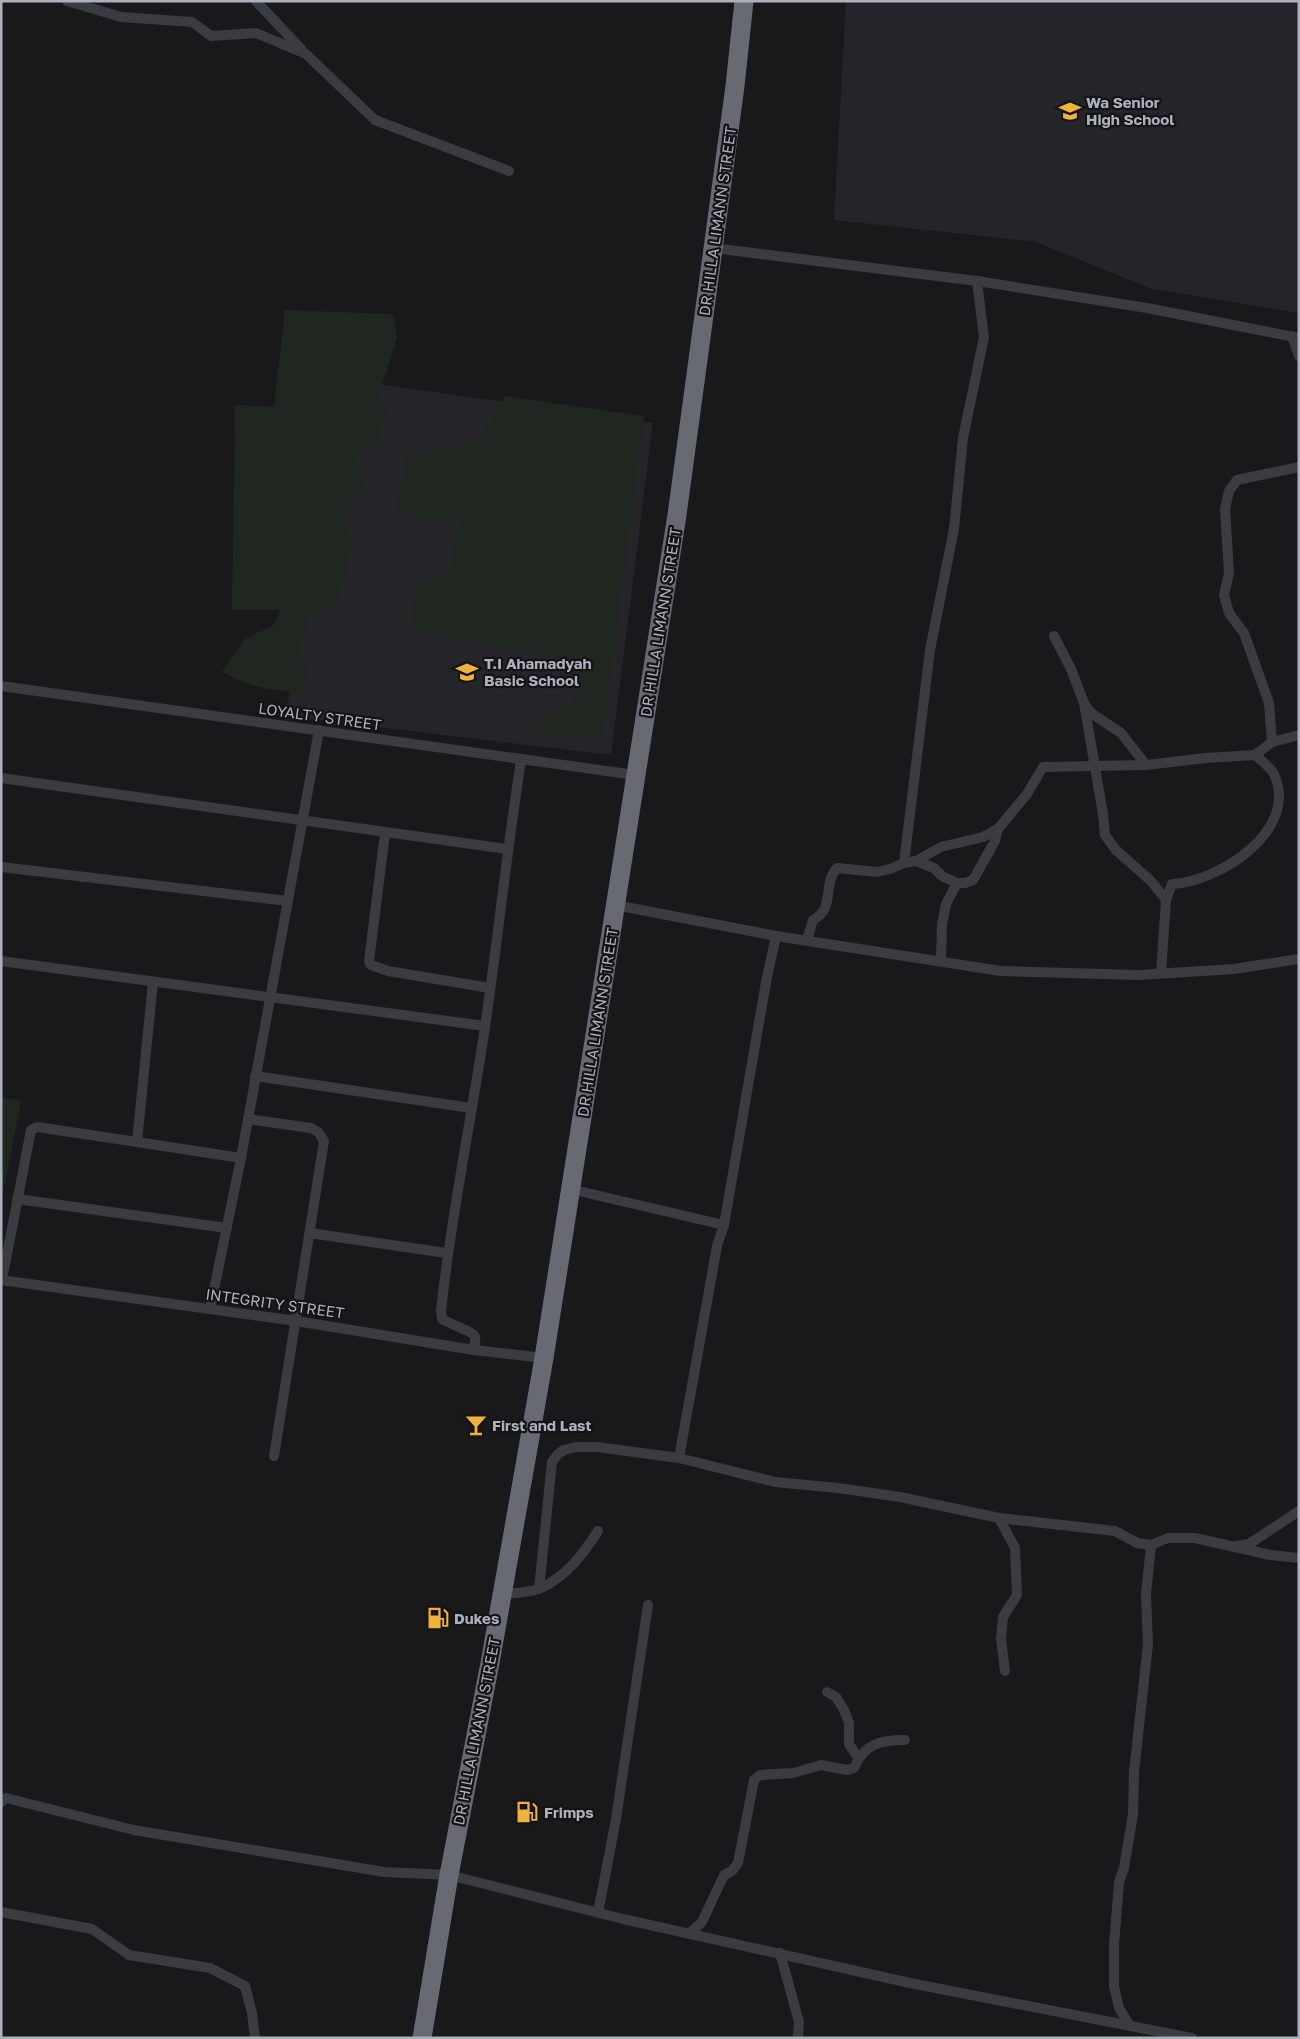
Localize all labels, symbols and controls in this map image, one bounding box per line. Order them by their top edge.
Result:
place label: Wa Senior High School [1086,93,1174,128]
school or university icon: Wa Senior High School [1057,98,1083,124]
street label: DR HILLA LIMANN STREET [695,125,739,317]
street label: DR HILLA LIMANN STREET [636,526,684,718]
place label: T.I Ahamadyah Basic School [484,654,592,689]
school or university icon: T.I Ahamadyah Basic School [454,659,480,685]
street label: LOYALTY STREET [257,698,383,734]
street label: DR HILLA LIMANN STREET [573,926,621,1118]
street label: INTEGRITY STREET [205,1284,345,1322]
bar icon: First and Last [463,1412,489,1438]
place label: First and Last [492,1416,591,1434]
fuel station icon: Dukes [425,1605,451,1631]
place label: Dukes [454,1609,499,1627]
street label: DR HILLA LIMANN STREET [449,1635,503,1827]
fuel station icon: Frimps [514,1799,540,1825]
place label: Frimps [544,1803,594,1821]

